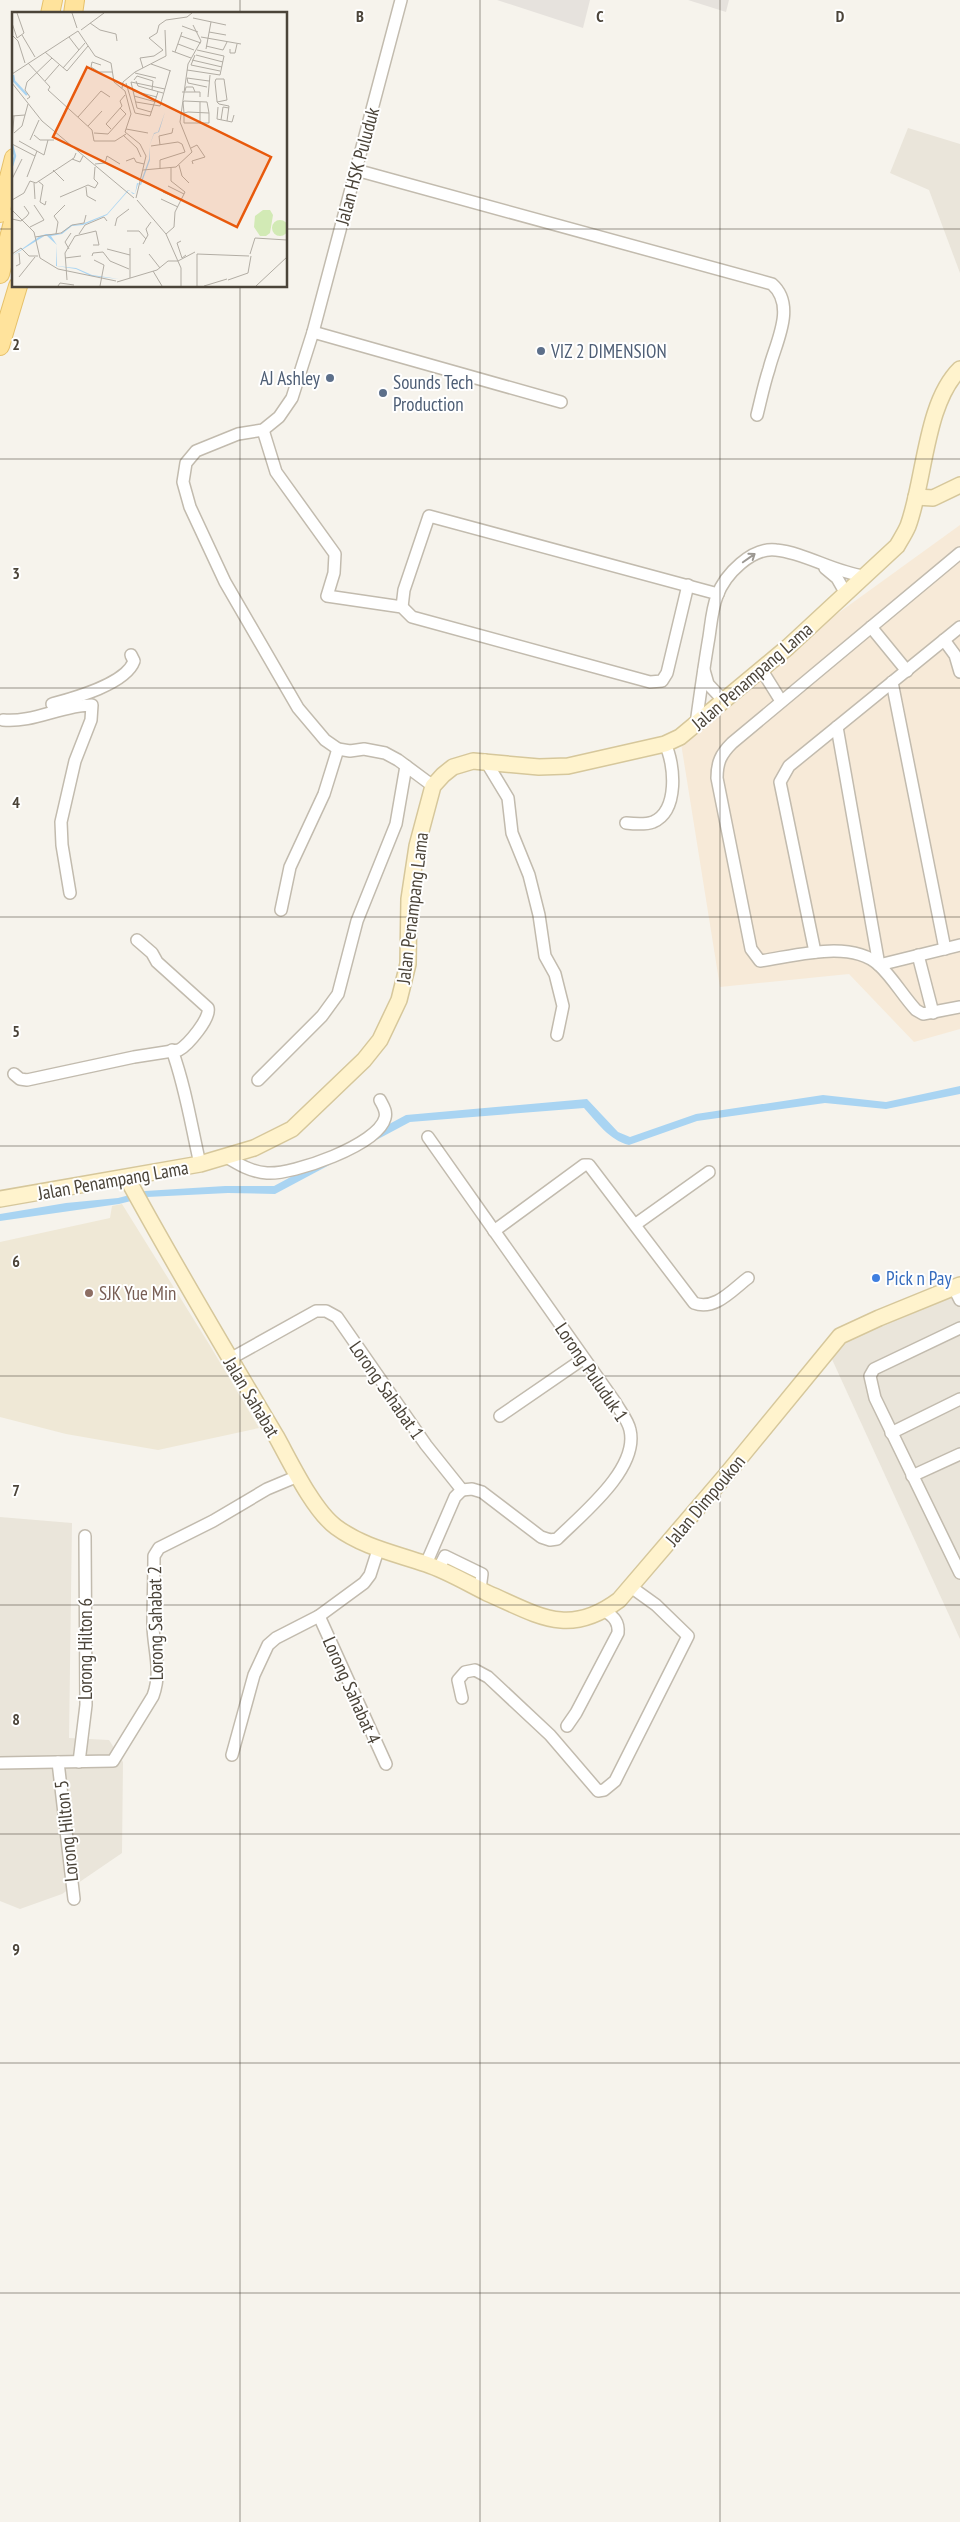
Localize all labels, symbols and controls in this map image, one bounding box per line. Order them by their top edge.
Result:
text: B [356,6,364,26]
text: C [596,6,604,26]
text: D [836,6,845,26]
inset map [12,12,288,288]
street label: Jalan HSK Puluduk [330,104,384,228]
text: 2 [12,334,20,354]
place label: VIZ 2 DIMENSION [550,339,667,363]
marker: VIZ 2 DIMENSION [535,345,547,357]
place label: AJ Ashley [260,366,321,390]
place label: Sounds Tech Production [393,370,473,416]
marker: AJ Ashley [324,372,336,384]
marker: Sounds Tech Production [377,387,389,399]
one-way arrow [742,553,756,563]
text: 3 [12,563,20,583]
street label: Jalan Penampang Lama [686,617,817,736]
text: 4 [12,792,20,812]
street label: Jalan Penampang Lama [391,831,433,986]
text: 5 [12,1021,20,1041]
street label: Jalan Penampang Lama [35,1155,190,1205]
text: 6 [12,1251,20,1271]
place label: Pick n Pay [886,1266,952,1290]
marker: Pick n Pay [870,1272,882,1284]
place label: SJK Yue Min [99,1281,176,1305]
marker: SJK Yue Min [83,1287,95,1299]
street label: Lorong Puluduk 1 [550,1318,634,1426]
street label: Lorong Sahabat 1 [344,1336,430,1444]
street label: Jalan Sahabat [218,1352,286,1442]
street label: Jalan Dimpoukon [659,1450,750,1551]
text: 7 [12,1480,20,1500]
street label: Lorong Sahabat 2 [142,1566,168,1680]
street label: Lorong Hilton 6 [73,1598,97,1700]
street label: Lorong Sahabat 4 [318,1633,386,1748]
text: 8 [12,1709,20,1729]
street label: Lorong Hilton 5 [49,1779,83,1883]
text: 9 [12,1939,20,1959]

